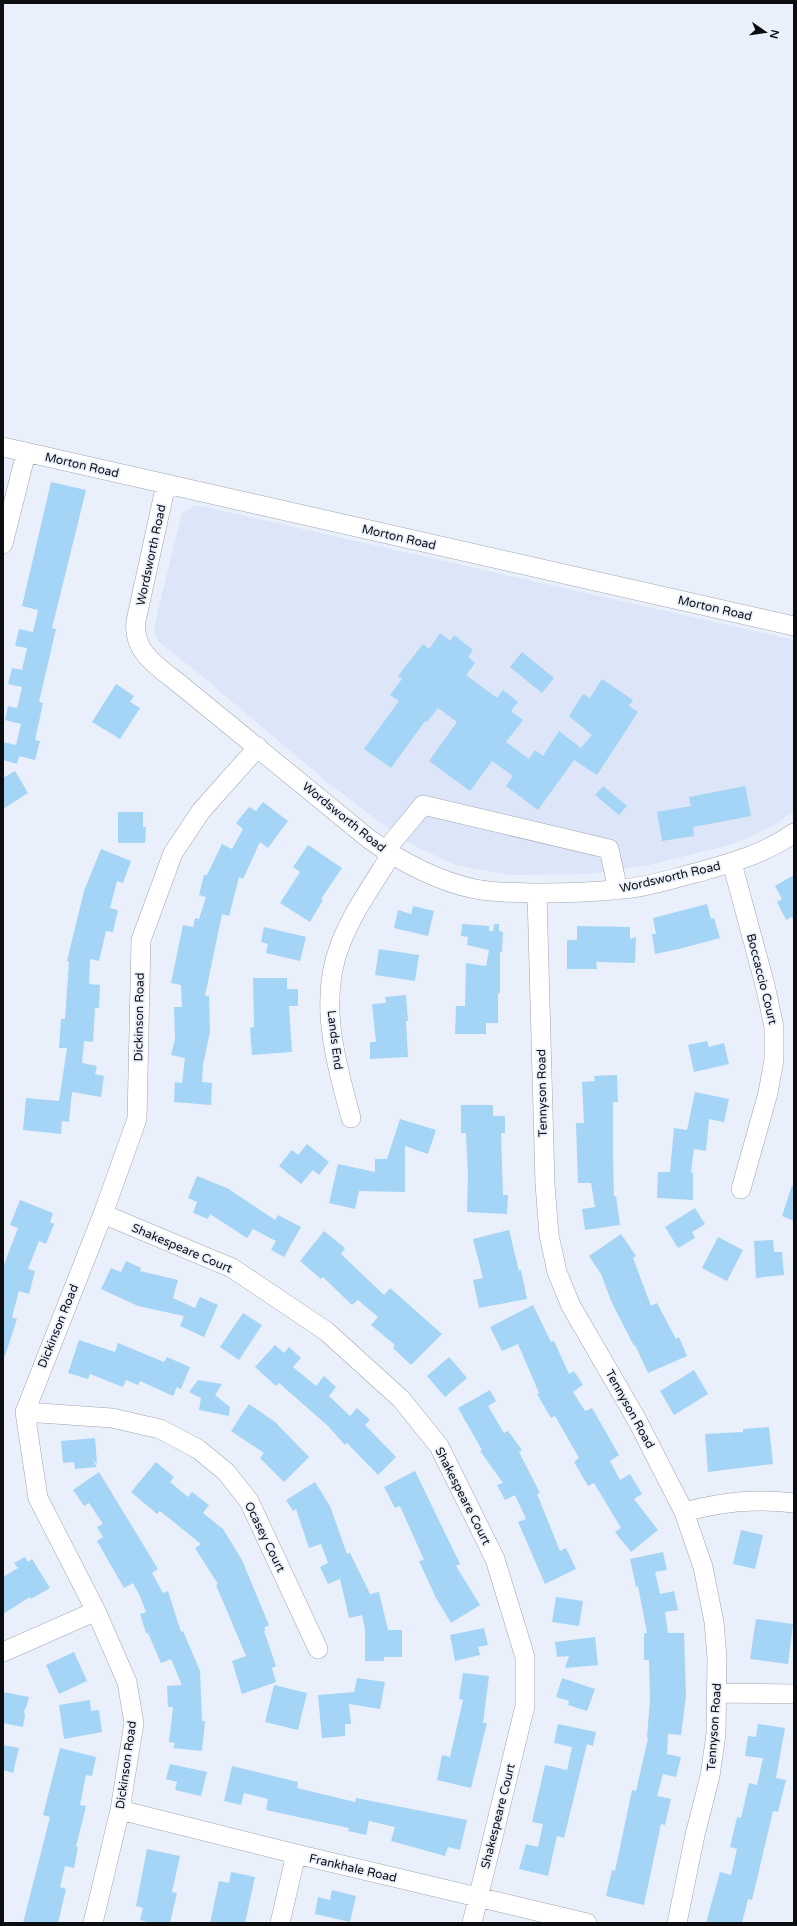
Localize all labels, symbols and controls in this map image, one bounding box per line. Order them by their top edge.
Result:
north arrow [745,12,785,52]
text: N [767,28,782,40]
street label: Morton Road [44,450,120,480]
street label: Wordsworth Road [133,503,169,607]
street label: Morton Road [361,522,437,552]
street label: Morton Road [677,593,753,623]
street label: Wordsworth Road [300,779,388,855]
street label: Wordsworth Road [618,859,722,895]
street label: Boccaccio Court [744,932,780,1026]
street label: Dickinson Road [131,973,147,1061]
street label: Lands End [324,1009,346,1071]
street label: Tennyson Road [534,1049,550,1137]
street label: Shakespeare Court [130,1221,235,1276]
street label: Dickinson Road [35,1282,81,1370]
street label: Tennyson Road [603,1367,657,1451]
street label: Shakespeare Court [432,1445,494,1548]
street label: Ocasey Court [242,1499,288,1575]
street label: Tennyson Road [704,1683,724,1771]
street label: Dickinson Road [113,1720,139,1810]
street label: Shakespeare Court [478,1762,518,1870]
street label: Frankhale Road [308,1851,398,1885]

